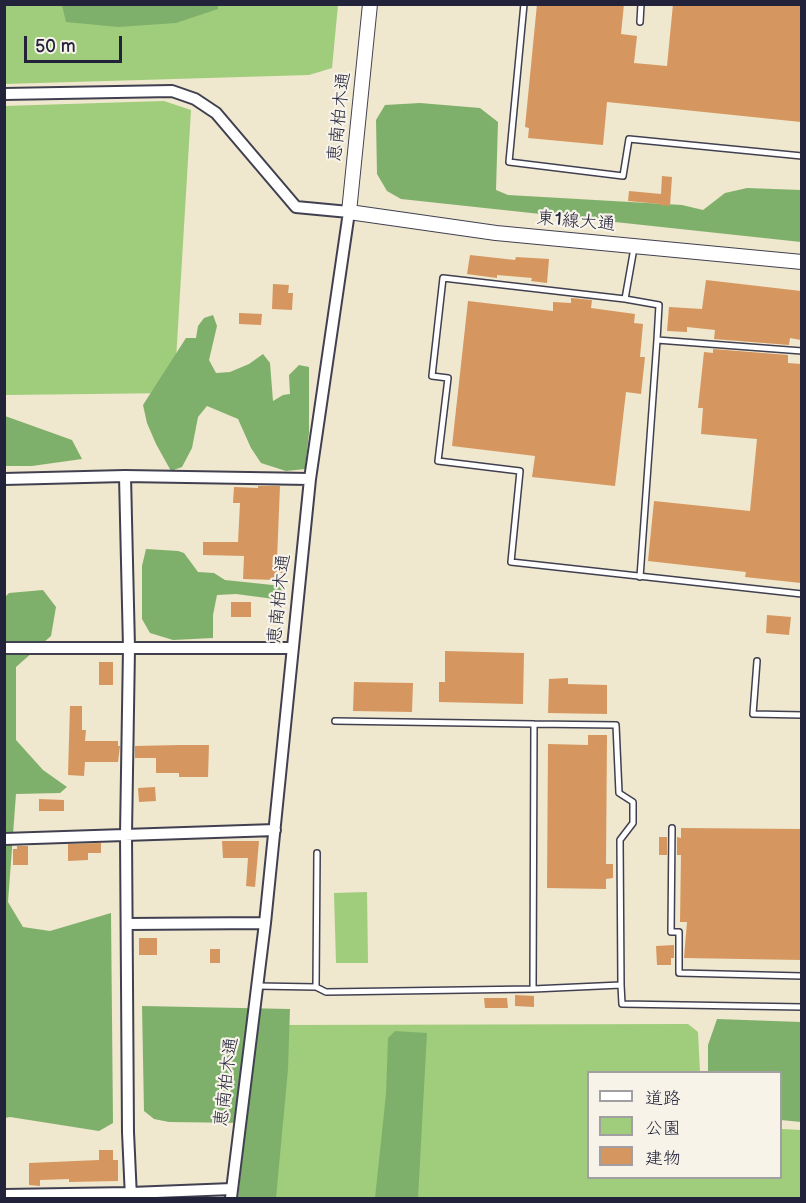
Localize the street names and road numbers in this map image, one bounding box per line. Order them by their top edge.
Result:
street label: 恵南柏木通 [325,71,355,163]
street label: 東1線大通 [536,208,616,236]
street label: 恵南柏木通 [265,553,295,645]
street label: 恵南柏木通 [211,1036,243,1128]

